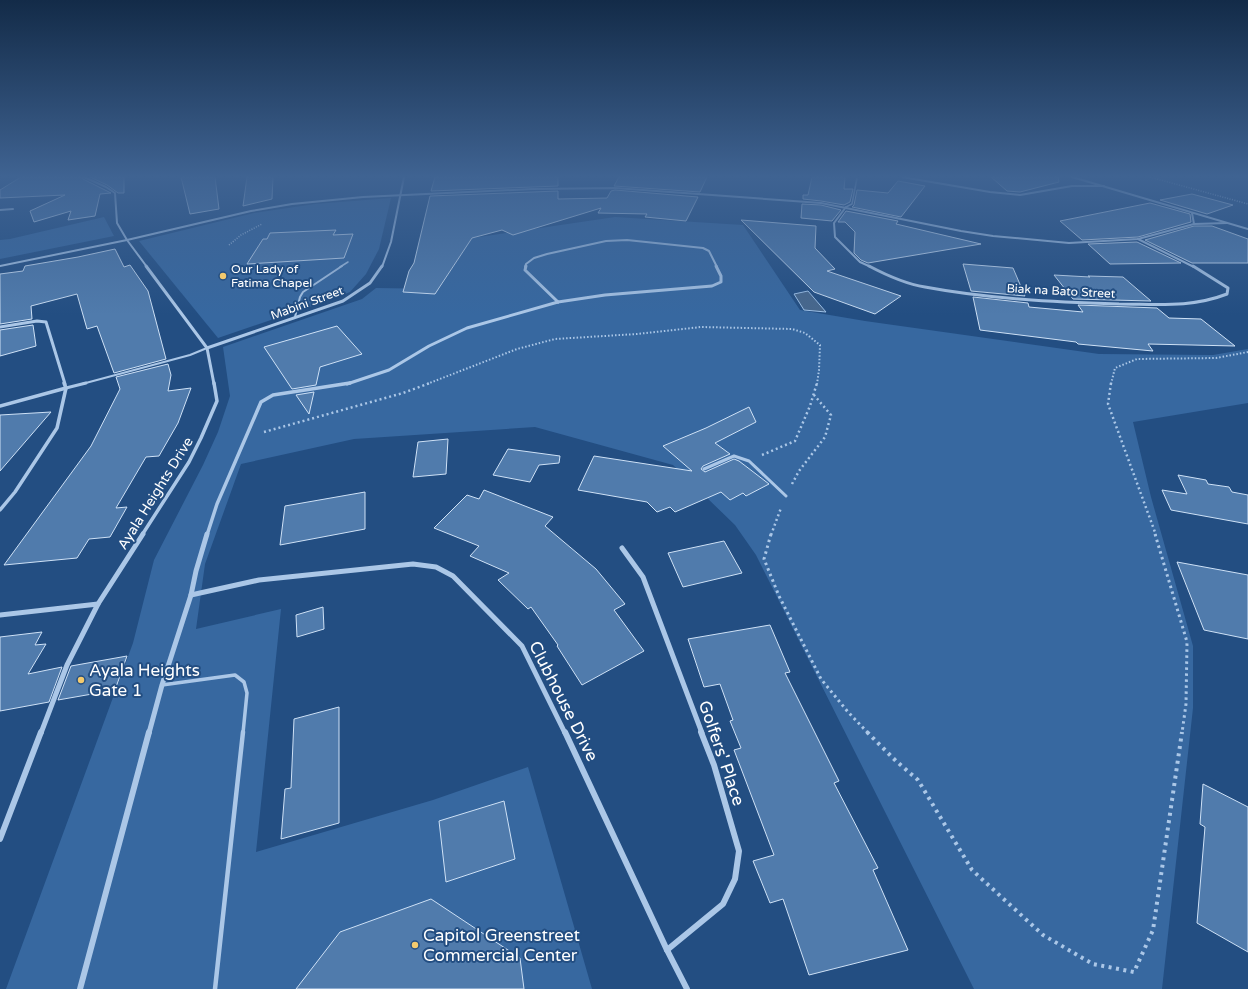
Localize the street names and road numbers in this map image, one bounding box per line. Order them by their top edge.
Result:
street label: Biak na Bato Street [1006,281,1116,301]
street label: Mabini Street [269,283,346,323]
street label: Ayala Heights Drive [114,434,197,553]
street label: Clubhouse Drive [524,638,603,765]
street label: Golfers' Place [694,698,749,808]

